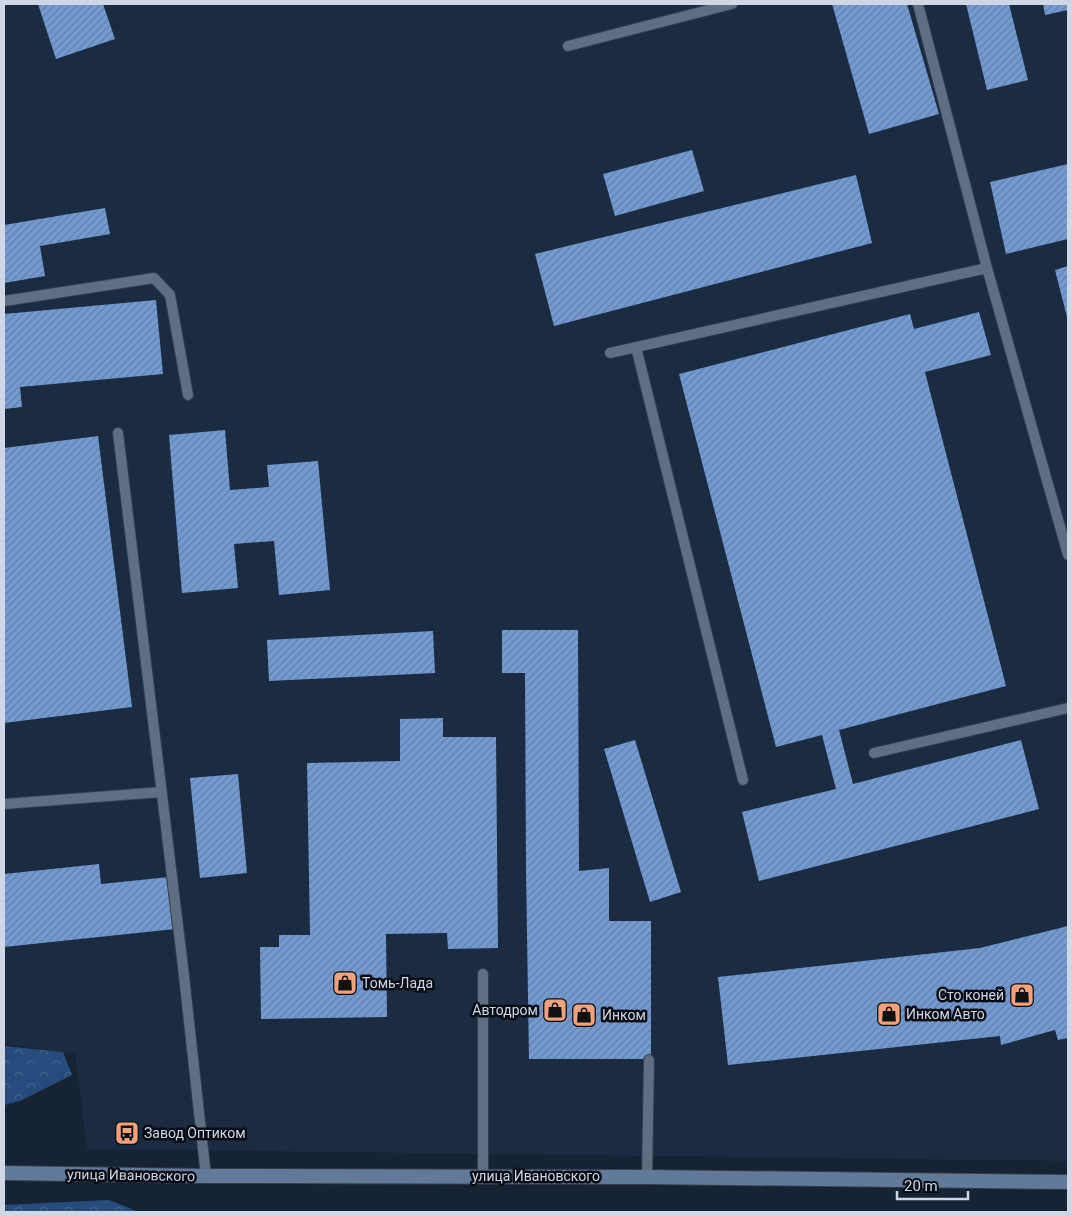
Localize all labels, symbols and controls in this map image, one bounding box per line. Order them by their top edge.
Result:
shop icon: Томь-Лада [332,970,358,996]
place label: Томь-Лада [362,975,433,991]
shop icon: Сто коней [1009,982,1035,1008]
place label: Сто коней [938,987,1004,1003]
shop icon: Автодром [542,997,568,1023]
shop icon: Инком Авто [876,1001,902,1027]
place label: Автодром [472,1002,538,1018]
shop icon: Инком [571,1002,597,1028]
place label: Инком Авто [906,1006,985,1022]
place label: Инком [602,1007,646,1023]
bus stop icon: Завод Оптиком [114,1120,140,1146]
place label: Завод Оптиком [144,1125,246,1141]
street label: улица Ивановского [67,1166,195,1184]
street label: улица Ивановского [472,1168,600,1184]
scale bar [897,1168,968,1200]
text: 20 m [904,1177,938,1195]

